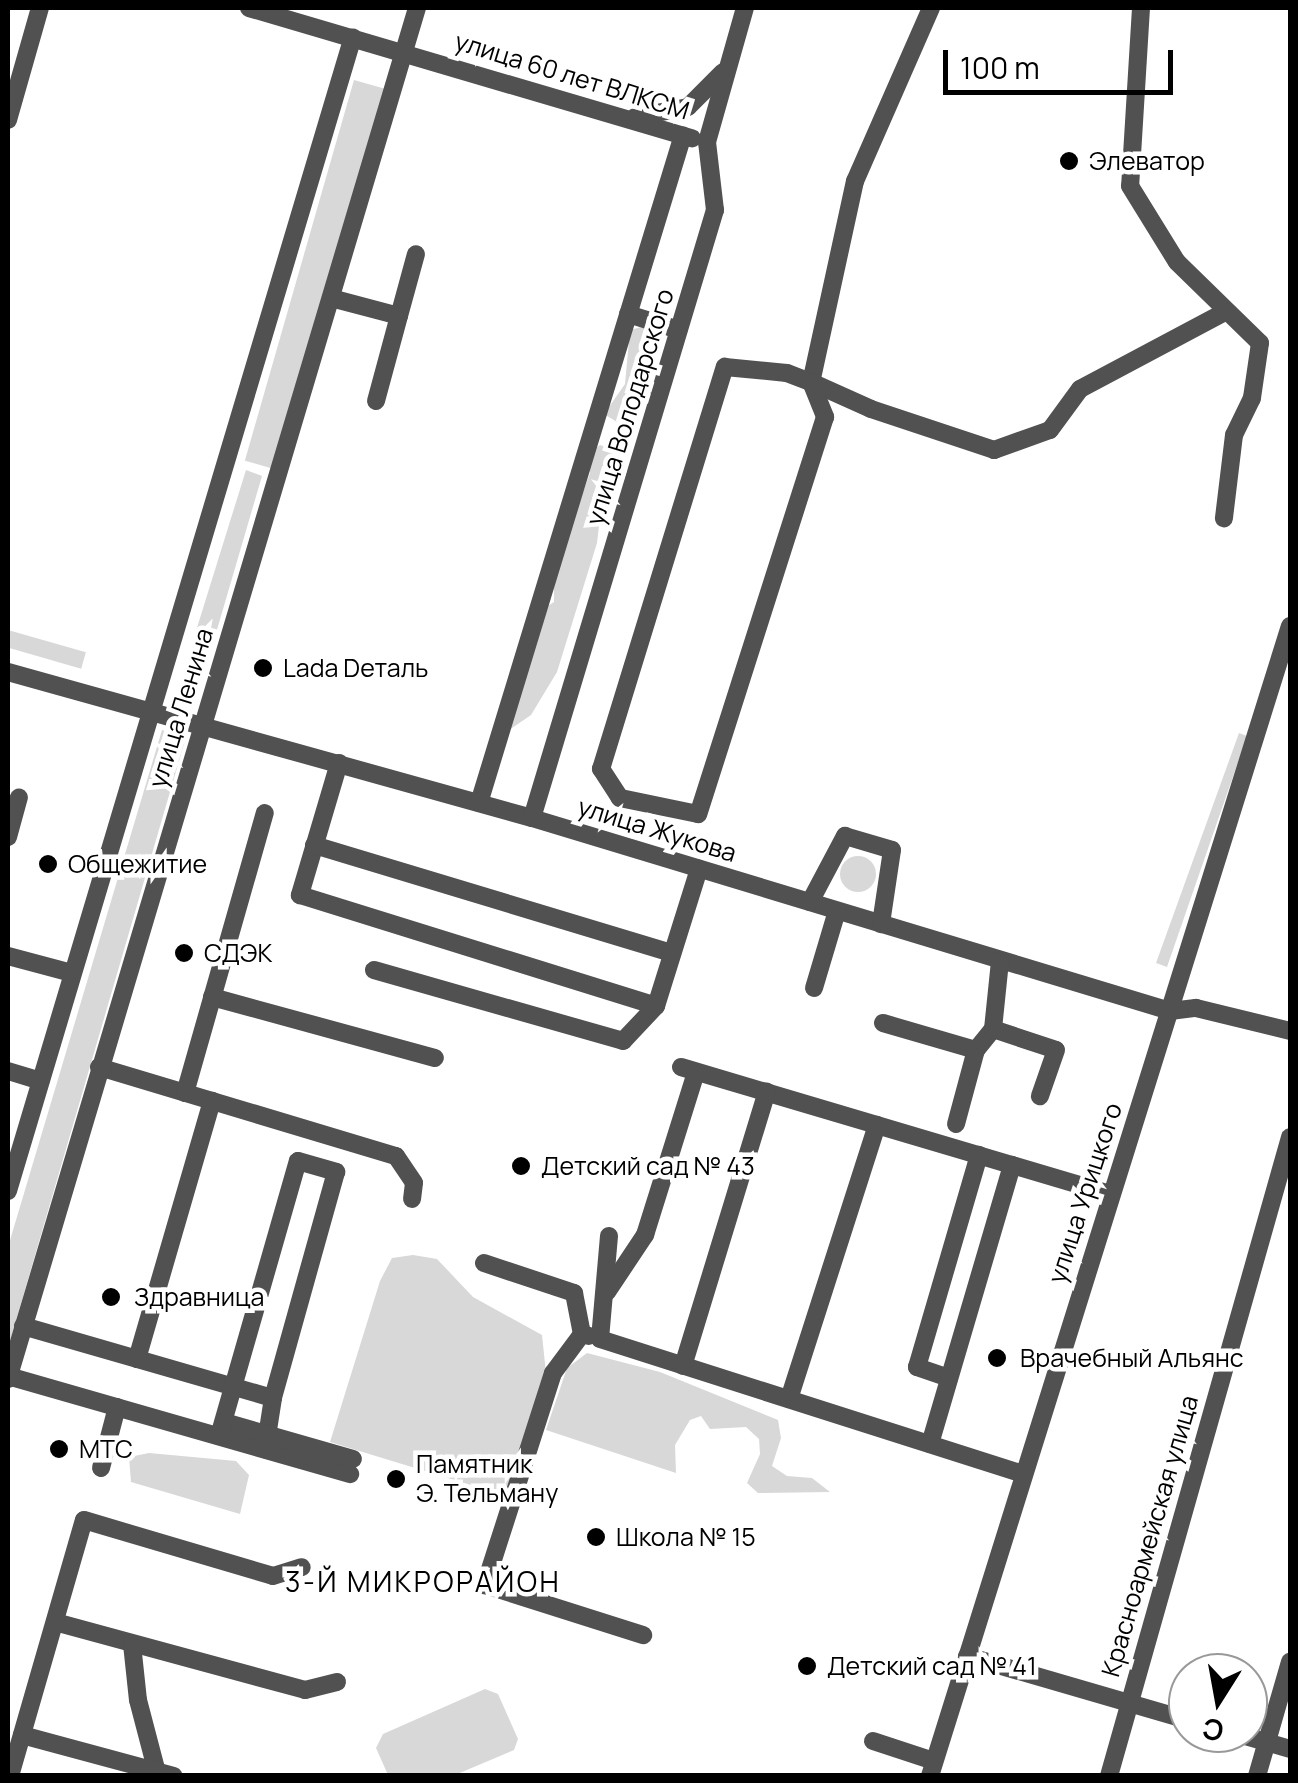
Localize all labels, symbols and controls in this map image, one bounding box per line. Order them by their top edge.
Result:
street label: улица 60 лет ВЛКСМ [451,26,693,126]
scale bar [948,30,1178,92]
text: 100 m [960,47,1040,88]
place label: Элеватор [1089,146,1205,176]
marker: Элеватор [1058,150,1080,172]
street label: улица Володарского [580,285,680,529]
street label: улица Ленина [142,625,220,791]
place label: Lada Dеталь [283,653,428,683]
marker: Lada Dеталь [252,657,274,679]
street label: улица Жукова [574,792,740,868]
place label: Общежитие [68,849,207,879]
marker: Общежитие [37,853,59,875]
place label: СДЭК [204,938,272,968]
marker: СДЭК [173,942,195,964]
street label: улица Урицкого [1042,1099,1128,1287]
place label: Детский сад № 43 [541,1151,755,1181]
marker: Детский сад № 43 [510,1155,532,1177]
place label: Здравница [134,1282,264,1312]
marker: Здравница [98,1284,124,1310]
place label: Врачебный Альянс [1020,1343,1244,1373]
marker: Врачебный Альянс [984,1345,1010,1371]
street label: Красноармейская улица [1095,1392,1205,1680]
place label: МТС [79,1434,133,1464]
marker: МТС [48,1438,70,1460]
place label: Памятник Э. Тельману [416,1450,558,1509]
marker: Памятник Э. Тельману [385,1468,407,1490]
place label: Школа № 15 [616,1522,756,1552]
marker: Школа № 15 [585,1526,607,1548]
district label: 3-Й МИКРОРАЙОН [285,1564,561,1598]
place label: Детский сад № 41 [827,1651,1037,1681]
north arrow [1168,1653,1268,1753]
marker: Детский сад № 41 [796,1655,818,1677]
text: С [1199,1710,1226,1751]

